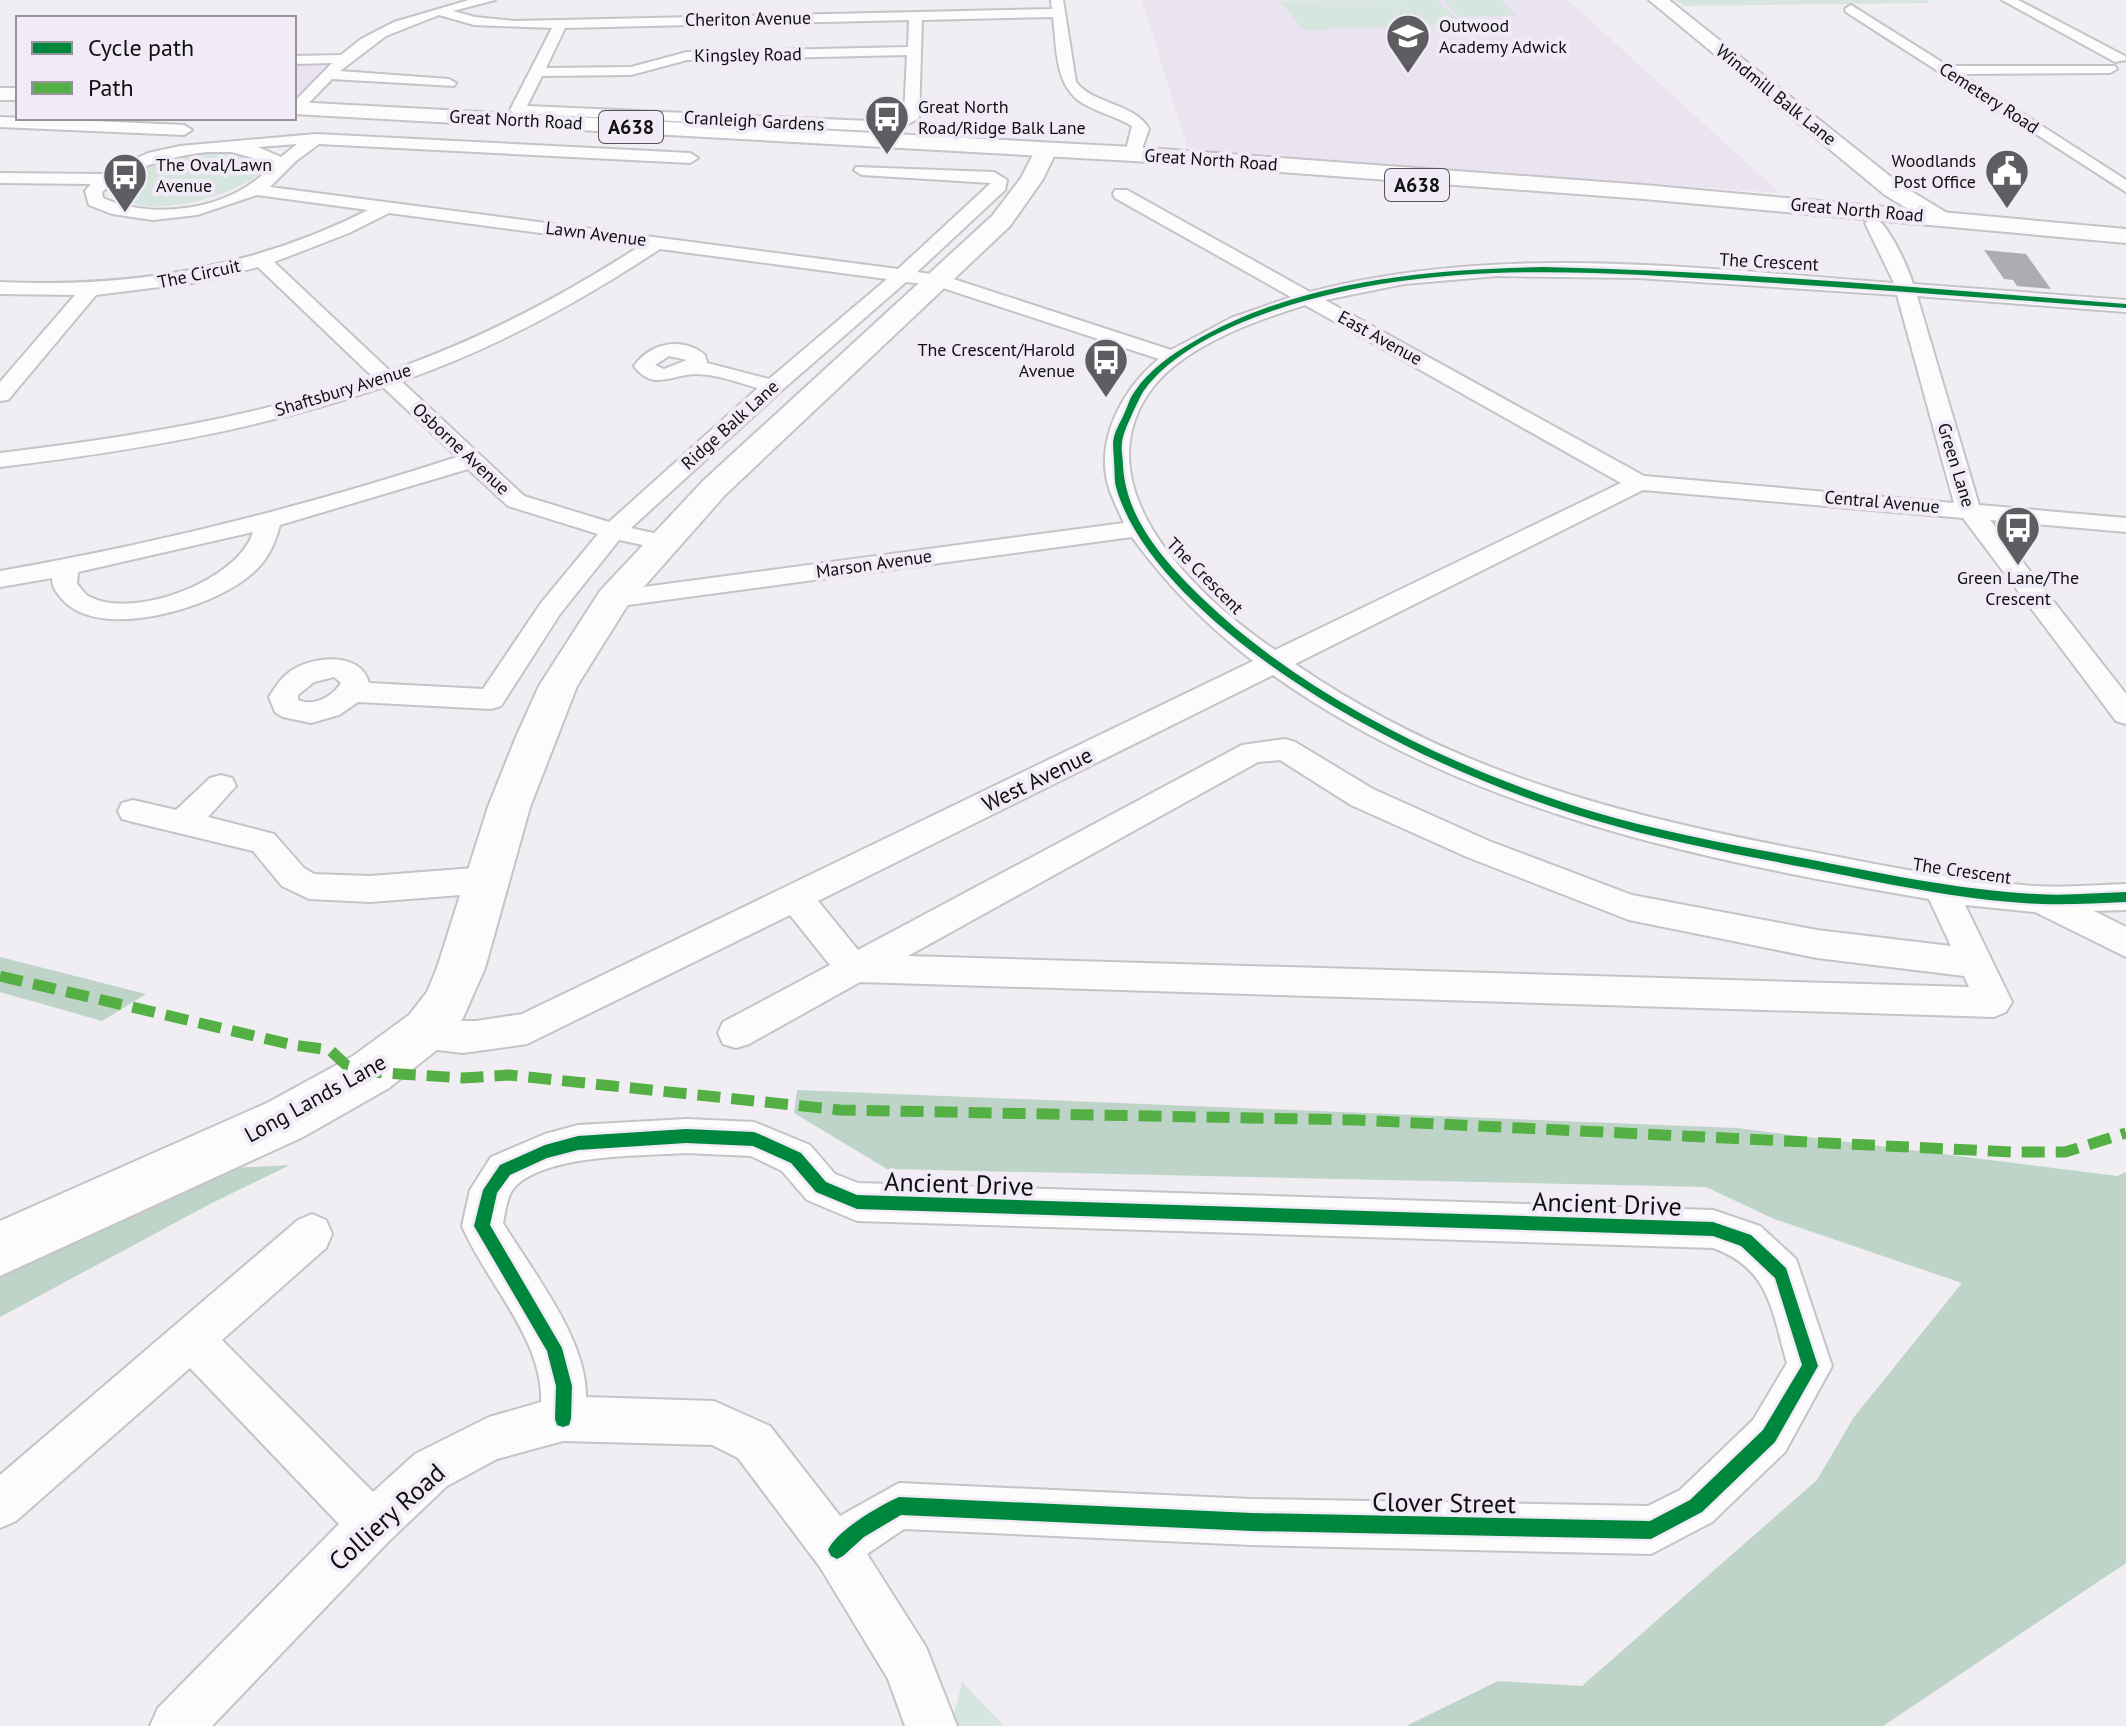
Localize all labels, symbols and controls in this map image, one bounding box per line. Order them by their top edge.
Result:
street label: Cheriton Avenue [685,6,811,31]
school or university icon: Outwood Academy Adwick [1384,12,1432,75]
place label: Outwood Academy Adwick [1439,14,1567,58]
legend [16,16,296,120]
text: Cycle path [88,32,194,63]
street label: Windmill Balk Lane [1711,39,1841,150]
street label: Kingsley Road [694,42,802,67]
street label: Cemetery Road [1935,57,2043,138]
text: Path [88,72,134,103]
bus stop icon: Great North Road/Ridge Balk Lane [863,93,911,156]
place label: Great North Road/Ridge Balk Lane [918,95,1086,139]
street label: Great North Road [449,105,583,134]
street label: Cranleigh Gardens [683,105,825,136]
road number: A638 [599,111,663,143]
street label: Great North Road [1144,143,1278,176]
public building icon: Woodlands Post Office [1983,147,2031,210]
place label: Woodlands Post Office [1892,149,1976,193]
bus stop icon: The Oval/Lawn Avenue [101,151,149,214]
place label: The Oval/Lawn Avenue [156,153,272,197]
road number: A638 [1385,169,1449,201]
street label: Great North Road [1790,192,1924,227]
street label: Lawn Avenue [544,216,648,251]
street label: The Crescent [1719,247,1819,276]
street label: The Circuit [156,254,242,293]
street label: East Avenue [1334,305,1426,370]
bus stop icon: The Crescent/Harold Avenue [1082,336,1130,399]
place label: The Crescent/Harold Avenue [918,338,1075,382]
street label: Shaftsbury Avenue [272,358,414,421]
street label: Ridge Balk Lane [676,375,783,474]
street label: Osborne Avenue [408,398,515,500]
street label: Green Lane [1933,420,1980,510]
street label: Central Avenue [1824,485,1941,518]
bus stop icon: Green Lane/The Crescent [1994,504,2042,567]
street label: The Crescent [1162,532,1249,619]
street label: Marson Avenue [814,544,933,583]
place label: Green Lane/The Crescent [1957,566,2079,610]
street label: West Avenue [977,740,1097,818]
street label: The Crescent [1911,852,2013,889]
street label: Long Lands Lane [239,1048,391,1148]
street label: Ancient Drive [884,1164,1034,1203]
street label: Ancient Drive [1532,1184,1682,1223]
street label: Colliery Road [322,1456,452,1577]
street label: Clover Street [1372,1485,1516,1520]

